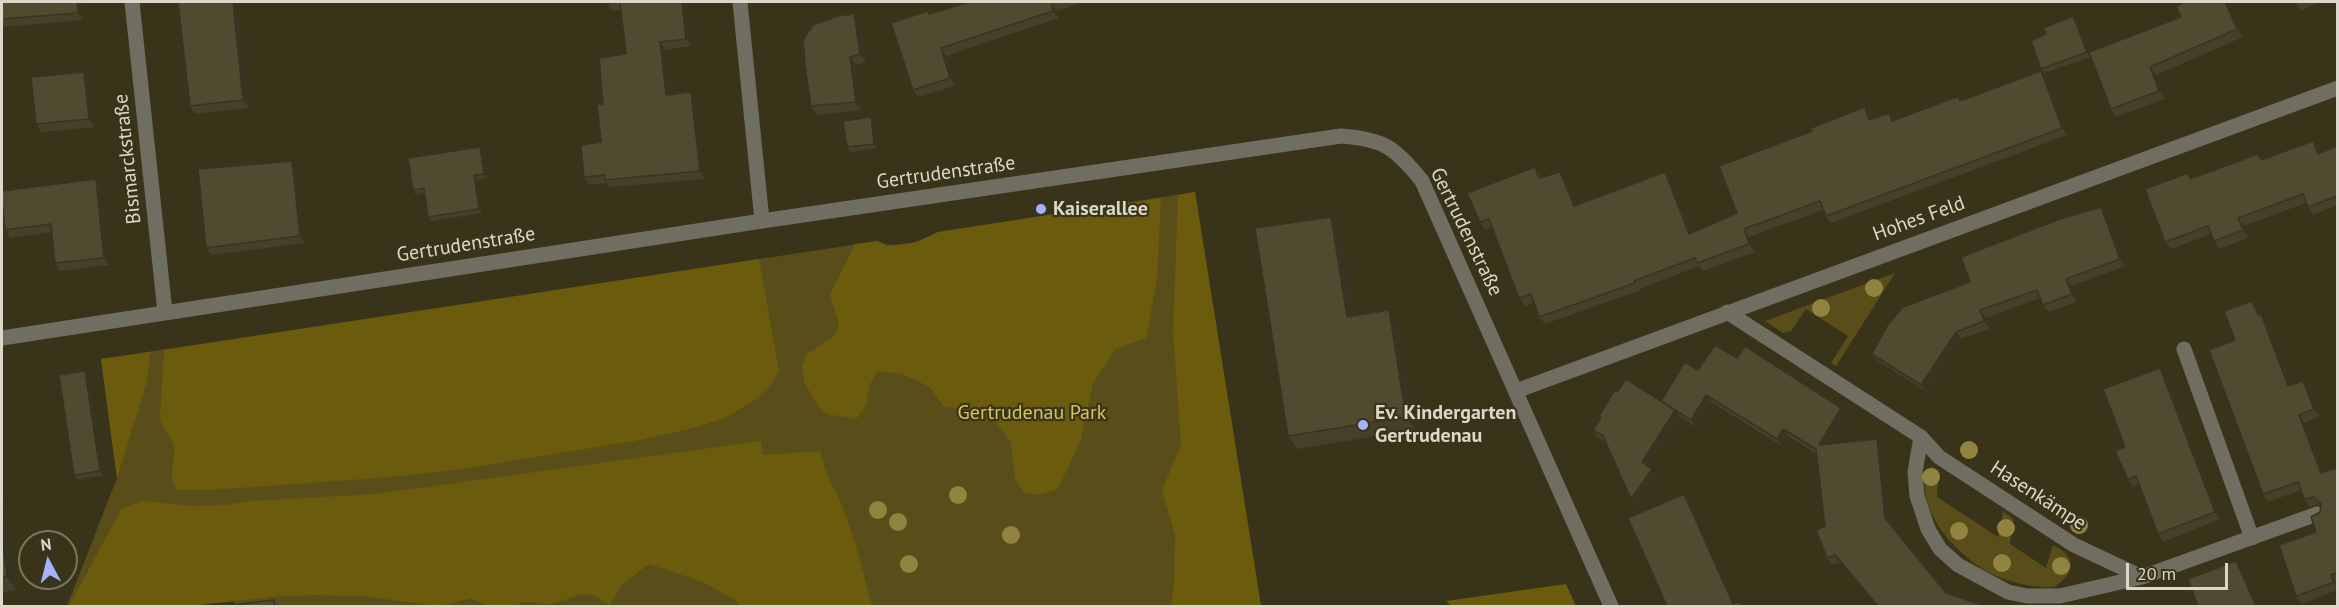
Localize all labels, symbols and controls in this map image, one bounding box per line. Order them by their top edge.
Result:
street label: Bismarckstraße [109,93,147,225]
street label: Gertrudenstraße [875,151,1017,195]
street label: Gertrudenstraße [1425,164,1507,300]
street label: Hohes Feld [1870,191,1968,247]
place label: Kaiserallee [1053,197,1148,221]
marker: Kaiserallee [1034,202,1048,216]
street label: Gertrudenstraße [395,222,537,268]
park label: Gertrudenau Park [958,401,1106,425]
place label: Ev. Kindergarten Gertrudenau [1375,401,1516,448]
marker: Ev. Kindergarten Gertrudenau [1356,418,1370,432]
street label: Hasenkämpe [1986,456,2090,536]
north arrow [18,530,78,590]
text: N [40,534,52,555]
scale bar [2129,551,2231,589]
text: 20 m [2137,562,2176,585]

